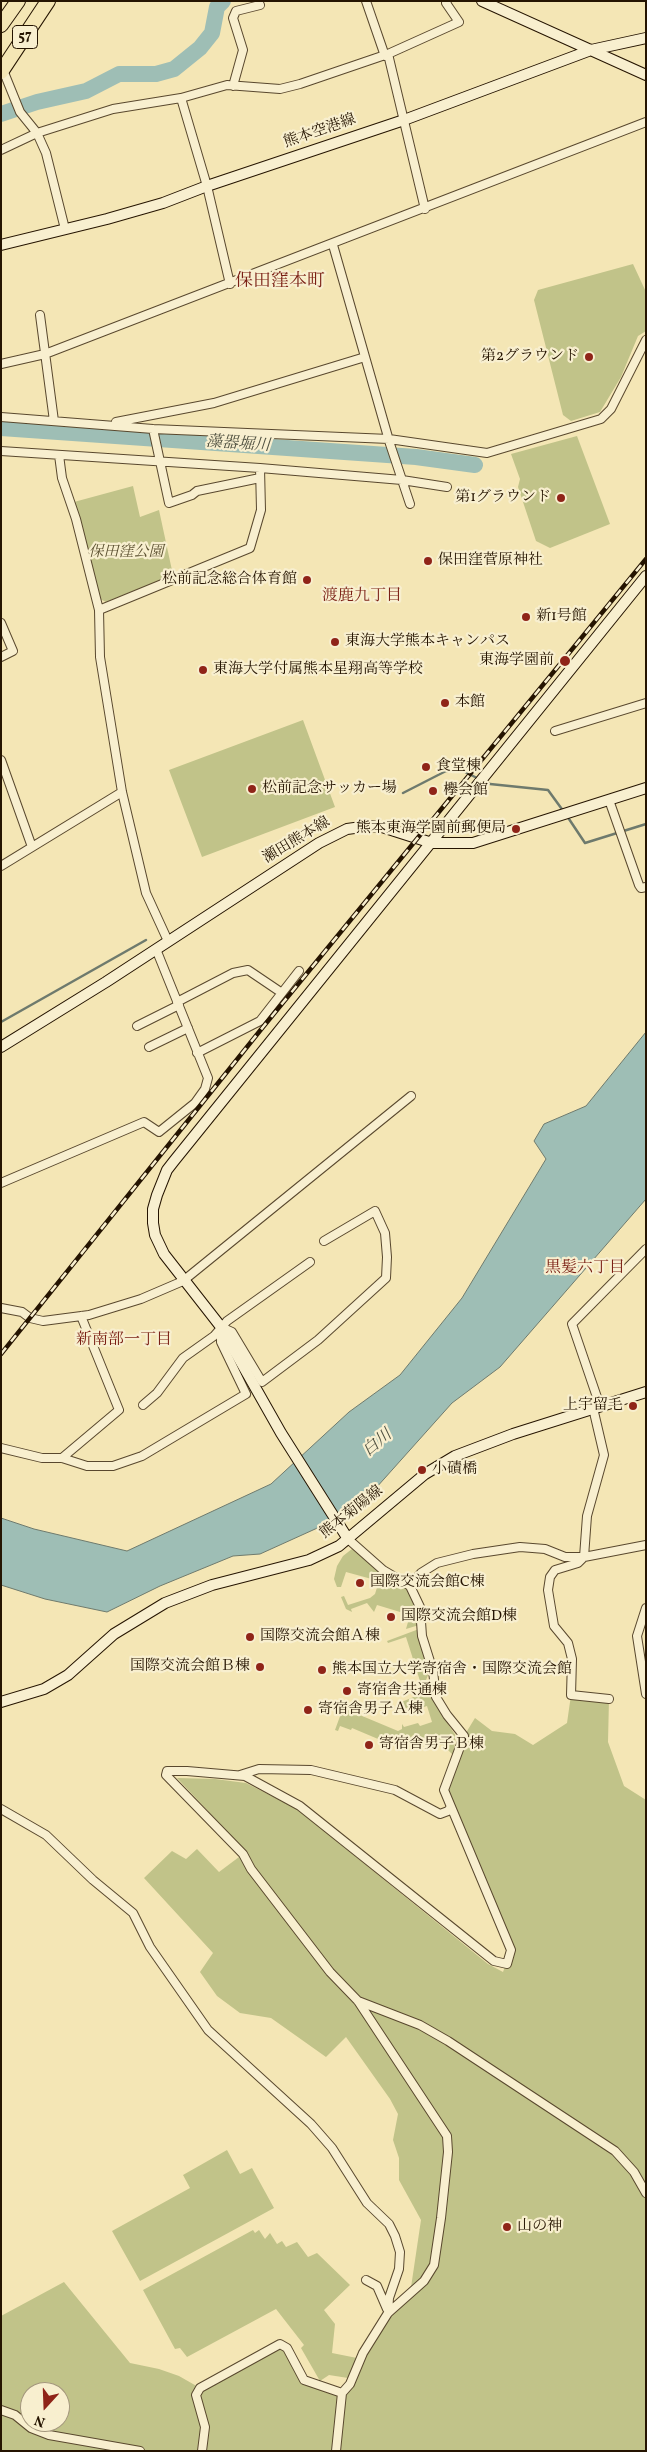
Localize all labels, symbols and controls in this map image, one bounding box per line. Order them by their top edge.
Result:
road number: 57 [12,26,38,48]
street label: 熊本空港線 [282,111,358,153]
district label: 保田窪本町 [235,272,325,294]
place label: 第2グラウンド [481,348,579,366]
marker: 第2グラウンド [583,351,595,363]
water label: 藻器堀川 [205,433,271,457]
place label: 第1グラウンド [455,489,551,507]
marker: 第1グラウンド [555,492,567,504]
park label: 保田窪公園 [89,544,163,562]
place label: 保田窪菅原神社 [438,552,543,570]
marker: 保田窪菅原神社 [422,555,434,567]
place label: 松前記念総合体育館 [162,571,297,589]
marker: 松前記念総合体育館 [301,574,313,586]
district label: 渡鹿九丁目 [322,587,402,607]
place label: 新1号館 [536,608,587,626]
marker: 新1号館 [520,611,532,623]
place label: 東海大学熊本キャンパス [345,633,510,651]
marker: 東海大学熊本キャンパス [329,636,341,648]
place label: 東海学園前 [479,652,554,670]
marker: 東海学園前 [558,654,572,668]
place label: 東海大学付属熊本星翔高等学校 [213,661,423,679]
marker: 東海大学付属熊本星翔高等学校 [197,664,209,676]
place label: 本館 [455,694,485,712]
marker: 本館 [439,697,451,709]
place label: 食堂棟 [436,758,481,776]
marker: 食堂棟 [420,761,432,773]
place label: 松前記念サッカー場 [262,780,397,798]
place label: 欅会館 [443,782,488,800]
marker: 松前記念サッカー場 [246,783,258,795]
marker: 欅会館 [427,785,439,797]
street label: 瀬田熊本線 [260,814,334,868]
place label: 熊本東海学園前郵便局 [356,820,506,838]
marker: 熊本東海学園前郵便局 [510,823,522,835]
district label: 黒髪六丁目 [545,1259,625,1279]
district label: 新南部一丁目 [76,1331,172,1351]
place label: 上宇留毛 [563,1397,623,1415]
marker: 上宇留毛 [627,1400,639,1412]
water label: 白川 [360,1426,396,1462]
place label: 小磧橋 [432,1461,477,1479]
marker: 小磧橋 [416,1464,428,1476]
street label: 熊本菊陽線 [317,1483,387,1543]
place label: 国際交流会館C棟 [370,1574,485,1592]
marker: 国際交流会館C棟 [354,1577,366,1589]
place label: 国際交流会館D棟 [401,1608,517,1626]
marker: 国際交流会館D棟 [385,1611,397,1623]
place label: 国際交流会館Ａ棟 [260,1628,380,1646]
marker: 国際交流会館Ａ棟 [244,1631,256,1643]
place label: 国際交流会館Ｂ棟 [130,1658,250,1676]
marker: 国際交流会館Ｂ棟 [254,1661,266,1673]
place label: 熊本国立大学寄宿舎・国際交流会館 [332,1661,572,1679]
marker: 熊本国立大学寄宿舎・国際交流会館 [316,1664,328,1676]
place label: 寄宿舎共通棟 [357,1682,447,1700]
marker: 寄宿舎共通棟 [341,1685,353,1697]
place label: 寄宿舎男子Ａ棟 [318,1701,423,1719]
marker: 寄宿舎男子Ａ棟 [302,1704,314,1716]
place label: 寄宿舎男子Ｂ棟 [379,1736,484,1754]
marker: 寄宿舎男子Ｂ棟 [363,1739,375,1751]
place label: 山の神 [517,2218,562,2236]
marker: 山の神 [501,2221,513,2233]
north arrow [20,2382,70,2432]
text: N [32,2410,48,2431]

